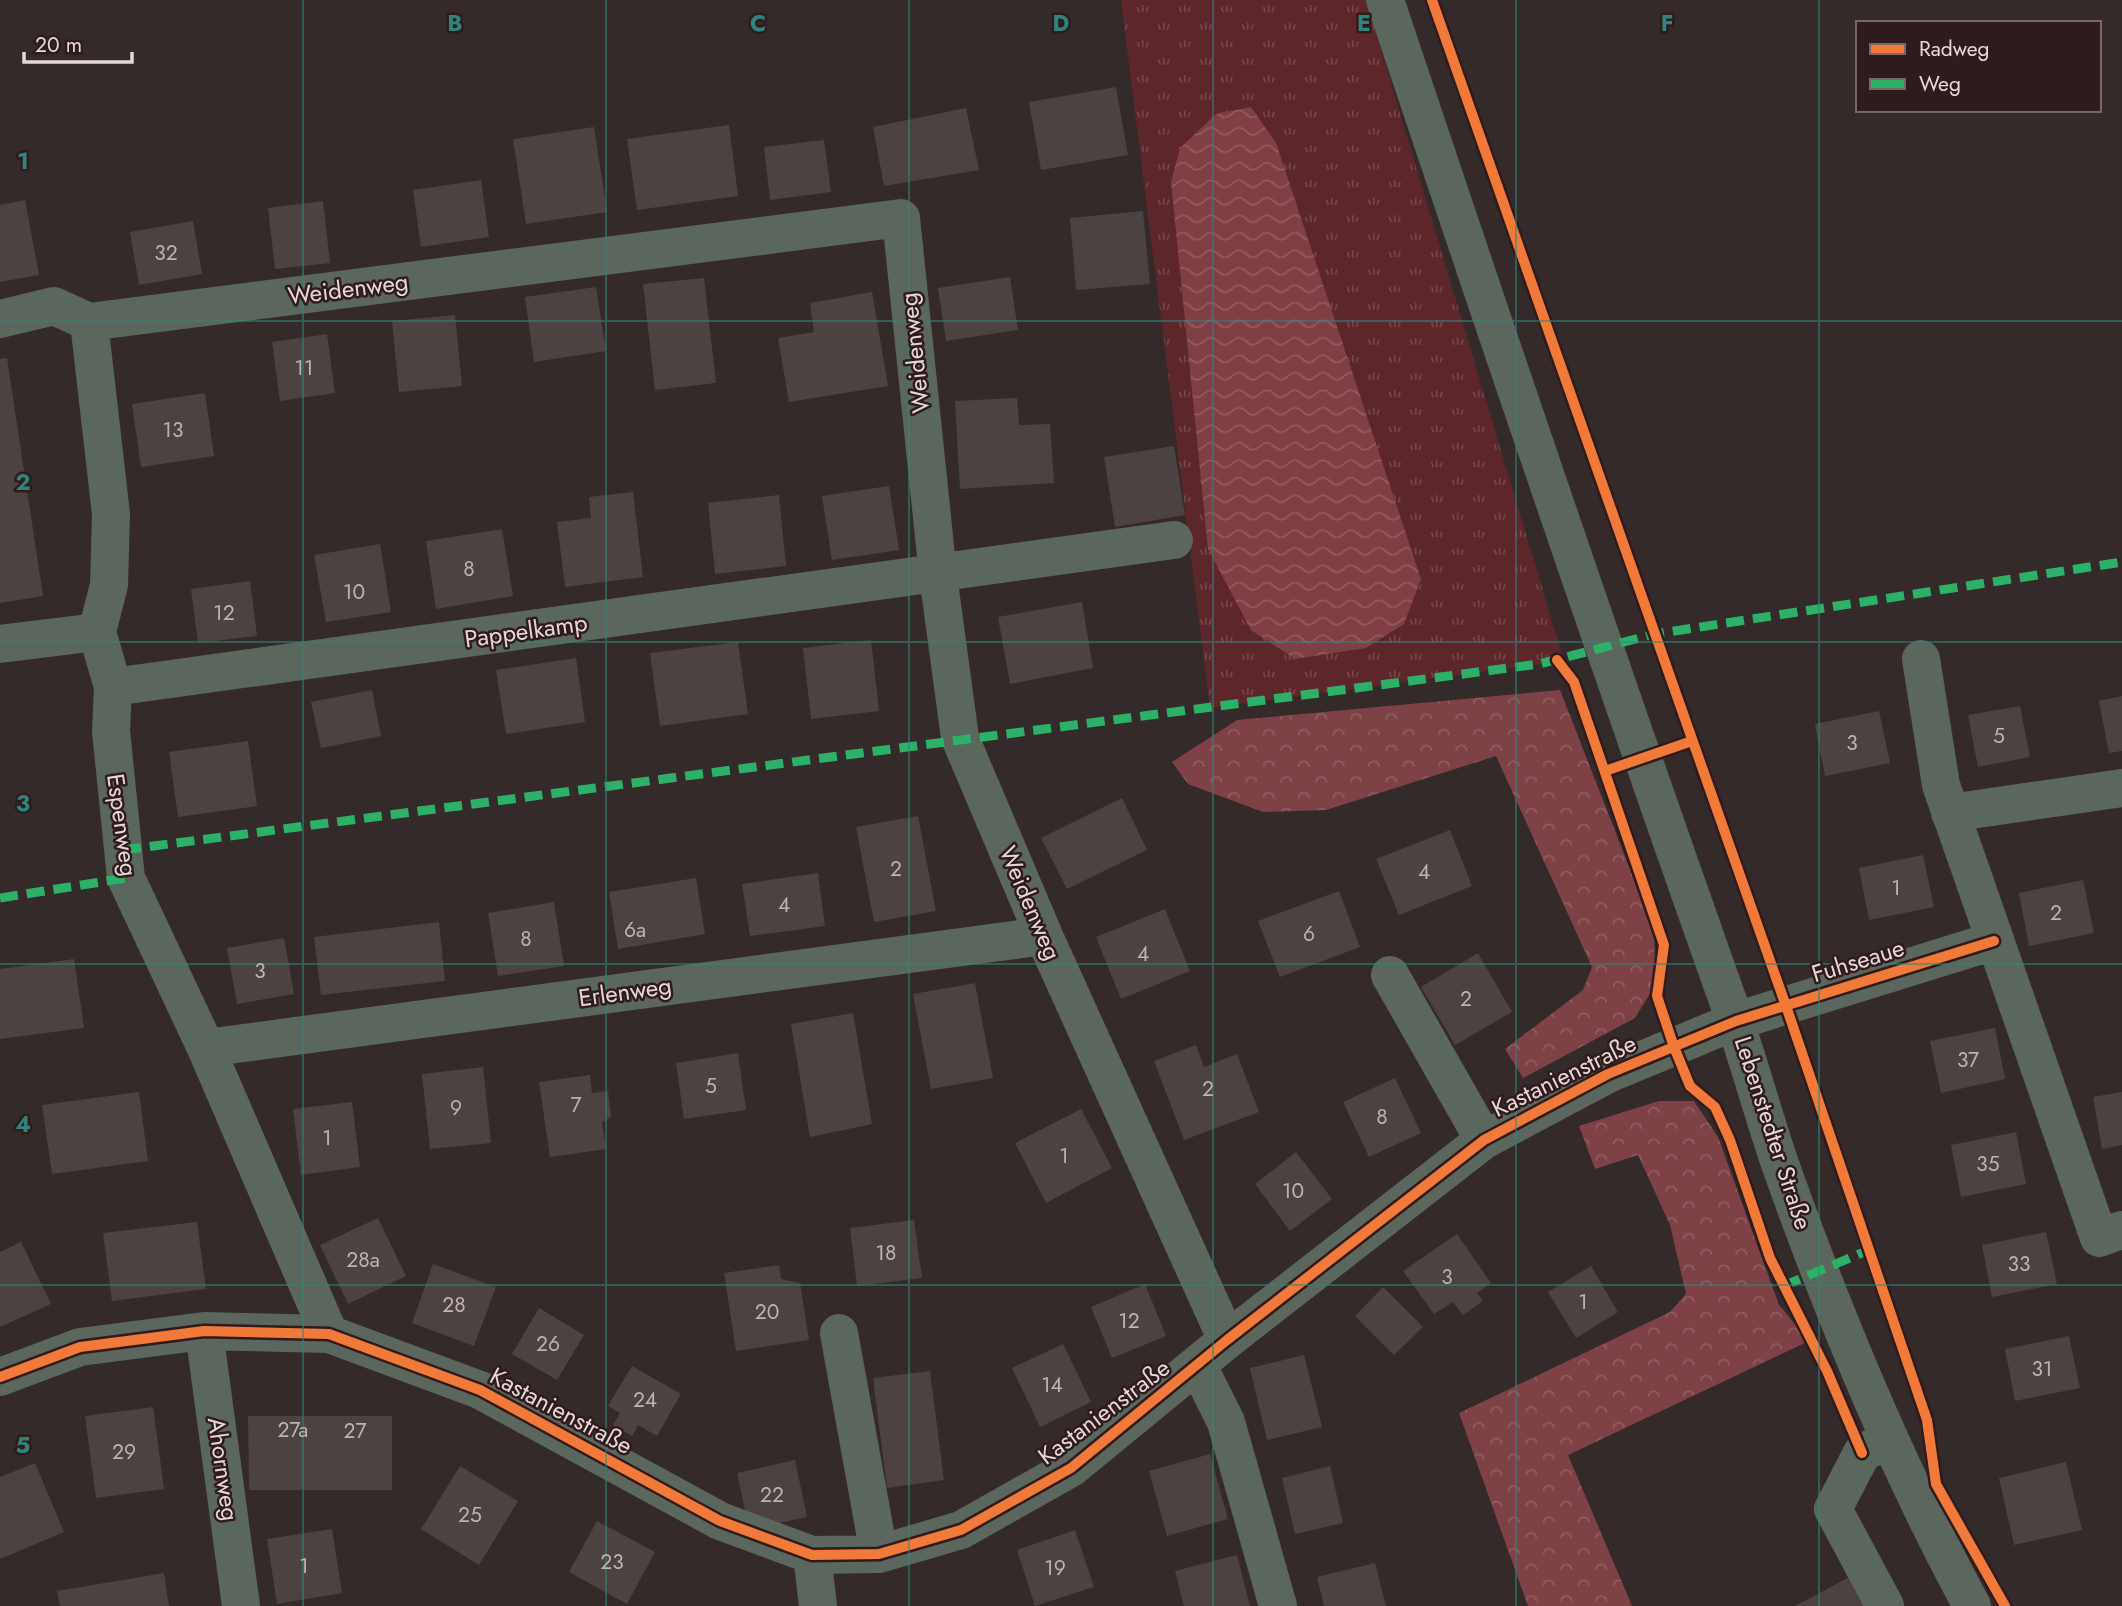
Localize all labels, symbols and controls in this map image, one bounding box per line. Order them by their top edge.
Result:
text: B [447,6,463,40]
text: C [750,6,766,40]
text: D [1053,6,1070,40]
text: E [1357,6,1371,40]
text: F [1661,6,1673,40]
scale bar [24,21,133,65]
legend [1856,21,2101,112]
text: 20 m [35,30,82,60]
text: Radweg [1919,34,1990,64]
text: Weg [1919,69,1961,99]
text: 1 [17,144,29,178]
house number: 32 [154,238,178,268]
street label: Weidenweg [286,264,410,313]
street label: Weidenweg [891,291,938,415]
house number: 11 [295,353,313,383]
house number: 13 [163,415,183,445]
text: 2 [15,465,31,499]
house number: 8 [463,554,475,584]
house number: 10 [343,577,365,607]
house number: 12 [213,598,235,628]
street label: Pappelkamp [462,605,590,656]
house number: 5 [1993,721,2005,751]
house number: 3 [1846,728,1858,758]
street label: Espenweg [98,771,147,879]
text: 3 [16,786,30,820]
street label: Weidenweg [991,840,1070,965]
house number: 2 [890,854,902,884]
house number: 4 [1418,857,1430,887]
house number: 1 [1891,873,1901,903]
house number: 4 [778,890,790,920]
house number: 2 [2050,898,2062,928]
house number: 6a [624,915,646,945]
house number: 6 [1303,919,1315,949]
house number: 8 [520,924,532,954]
street label: Fuhseaue [1807,930,1909,991]
house number: 4 [1137,939,1149,969]
house number: 3 [254,956,266,986]
street label: Erlenweg [576,968,674,1015]
house number: 2 [1460,984,1472,1014]
street label: Kastanienstraße [1486,1025,1642,1126]
street label: Lebenstedter Straße [1726,1032,1821,1234]
house number: 37 [1957,1045,1979,1075]
house number: 5 [705,1071,717,1101]
house number: 2 [1202,1074,1214,1104]
house number: 7 [570,1090,582,1120]
house number: 9 [450,1093,462,1123]
house number: 8 [1376,1102,1388,1132]
text: 4 [15,1107,31,1141]
house number: 1 [322,1123,332,1153]
house number: 1 [1059,1141,1069,1171]
house number: 35 [1976,1149,2000,1179]
house number: 10 [1282,1176,1304,1206]
house number: 18 [876,1238,896,1268]
house number: 28a [346,1245,380,1275]
house number: 33 [2008,1249,2030,1279]
house number: 3 [1441,1262,1453,1292]
house number: 1 [1578,1287,1588,1317]
house number: 28 [442,1290,466,1320]
house number: 20 [755,1297,779,1327]
house number: 12 [1118,1306,1140,1336]
house number: 26 [536,1329,560,1359]
street label: Kastanienstraße [1030,1350,1177,1473]
house number: 31 [2032,1354,2052,1384]
street label: Kastanienstraße [484,1358,639,1463]
house number: 14 [1041,1370,1063,1400]
house number: 24 [633,1385,657,1415]
street label: Ahornweg [199,1415,248,1523]
house number: 27a [278,1415,308,1445]
house number: 27 [344,1416,366,1446]
text: 5 [16,1428,30,1462]
house number: 29 [112,1437,136,1467]
house number: 22 [760,1480,784,1510]
house number: 25 [458,1500,482,1530]
house number: 23 [600,1547,624,1577]
house number: 1 [299,1551,309,1581]
house number: 19 [1044,1553,1066,1583]

